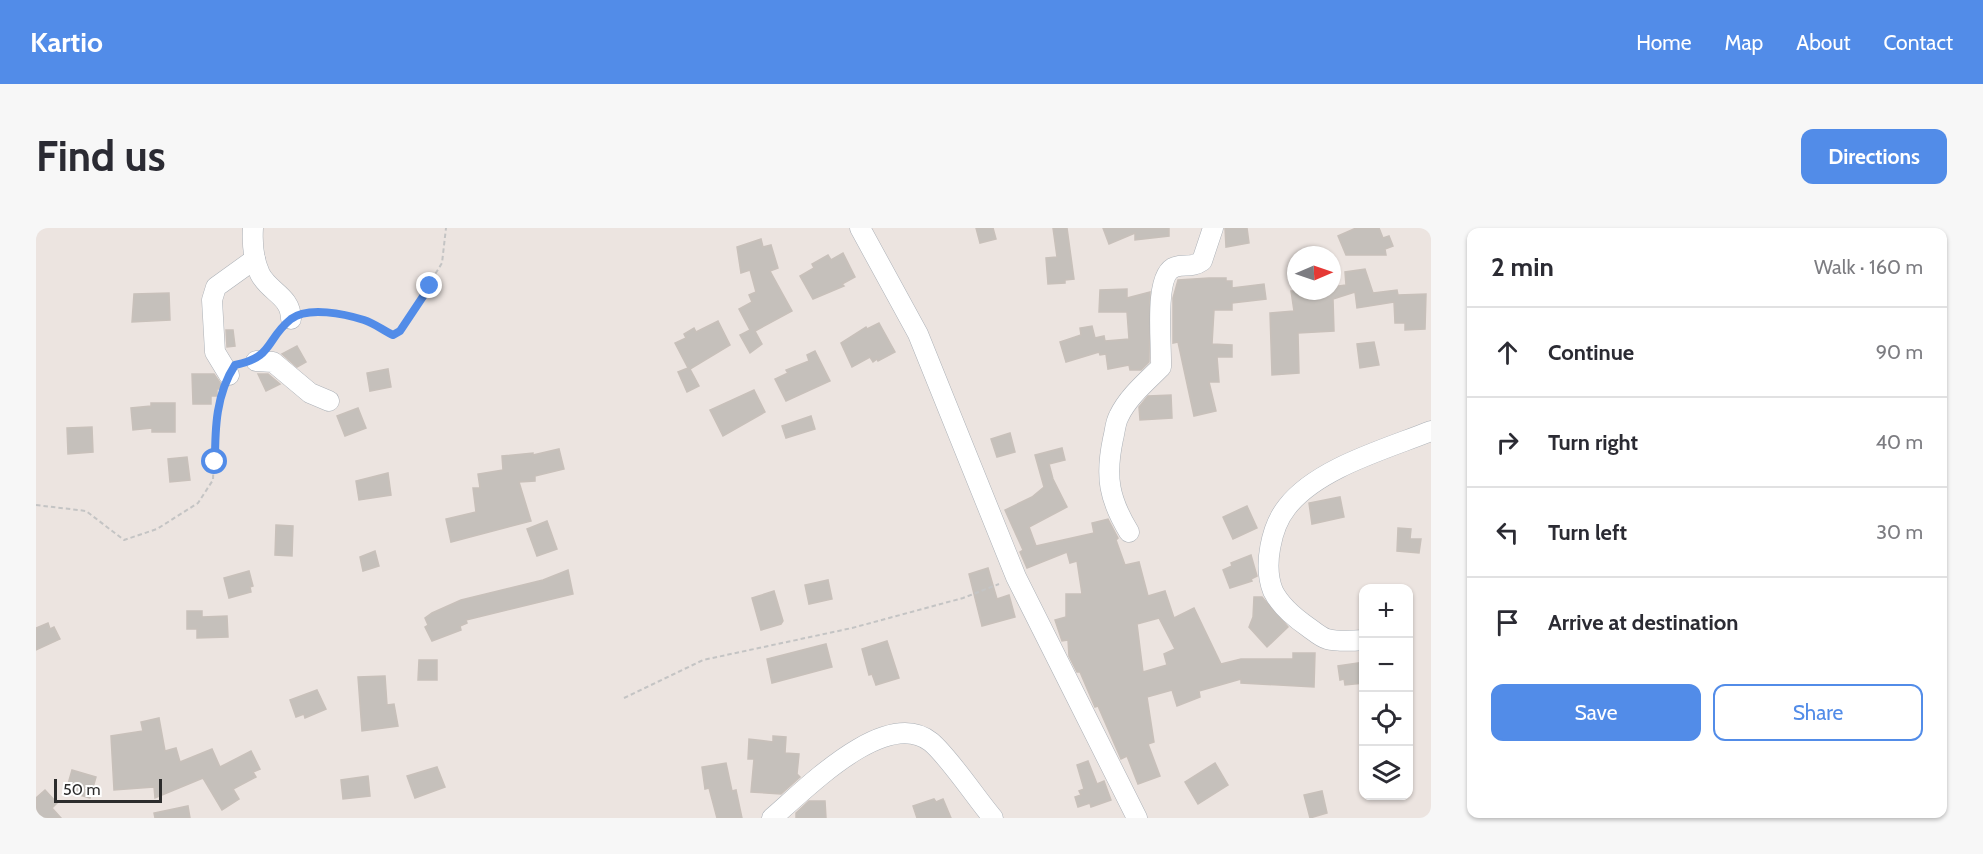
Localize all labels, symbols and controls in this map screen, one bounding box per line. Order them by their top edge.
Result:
text: Kartio [30,25,103,59]
text: Home [1636,30,1692,55]
text: Map [1725,30,1763,55]
text: About [1796,30,1850,55]
text: Contact [1883,30,1953,55]
button: Directions [1801,129,1947,184]
text: Find us [36,130,165,182]
north arrow [1287,246,1341,300]
text: 2 min [1491,251,1554,283]
text: Walk · 160 m [1814,255,1923,279]
route end [416,272,442,298]
icon: ahead [1491,336,1524,369]
text: Continue [1548,339,1634,366]
text: 90 m [1876,340,1923,364]
icon: right [1491,426,1524,459]
text: Turn right [1548,429,1638,456]
text: 40 m [1875,430,1923,454]
route start [201,448,227,474]
icon: left [1491,516,1524,549]
text: Turn left [1548,519,1627,546]
text: 30 m [1876,520,1923,544]
map controls [1359,584,1413,800]
button: + [1359,584,1413,638]
icon: arrive [1491,606,1524,639]
text: Arrive at destination [1548,609,1738,636]
button: − [1359,638,1413,692]
button: Save [1491,684,1701,741]
button: Share [1713,684,1923,741]
button: locate [1359,692,1413,746]
button: layers [1359,746,1413,800]
scale bar [54,776,162,804]
text: 50 m [63,780,100,799]

